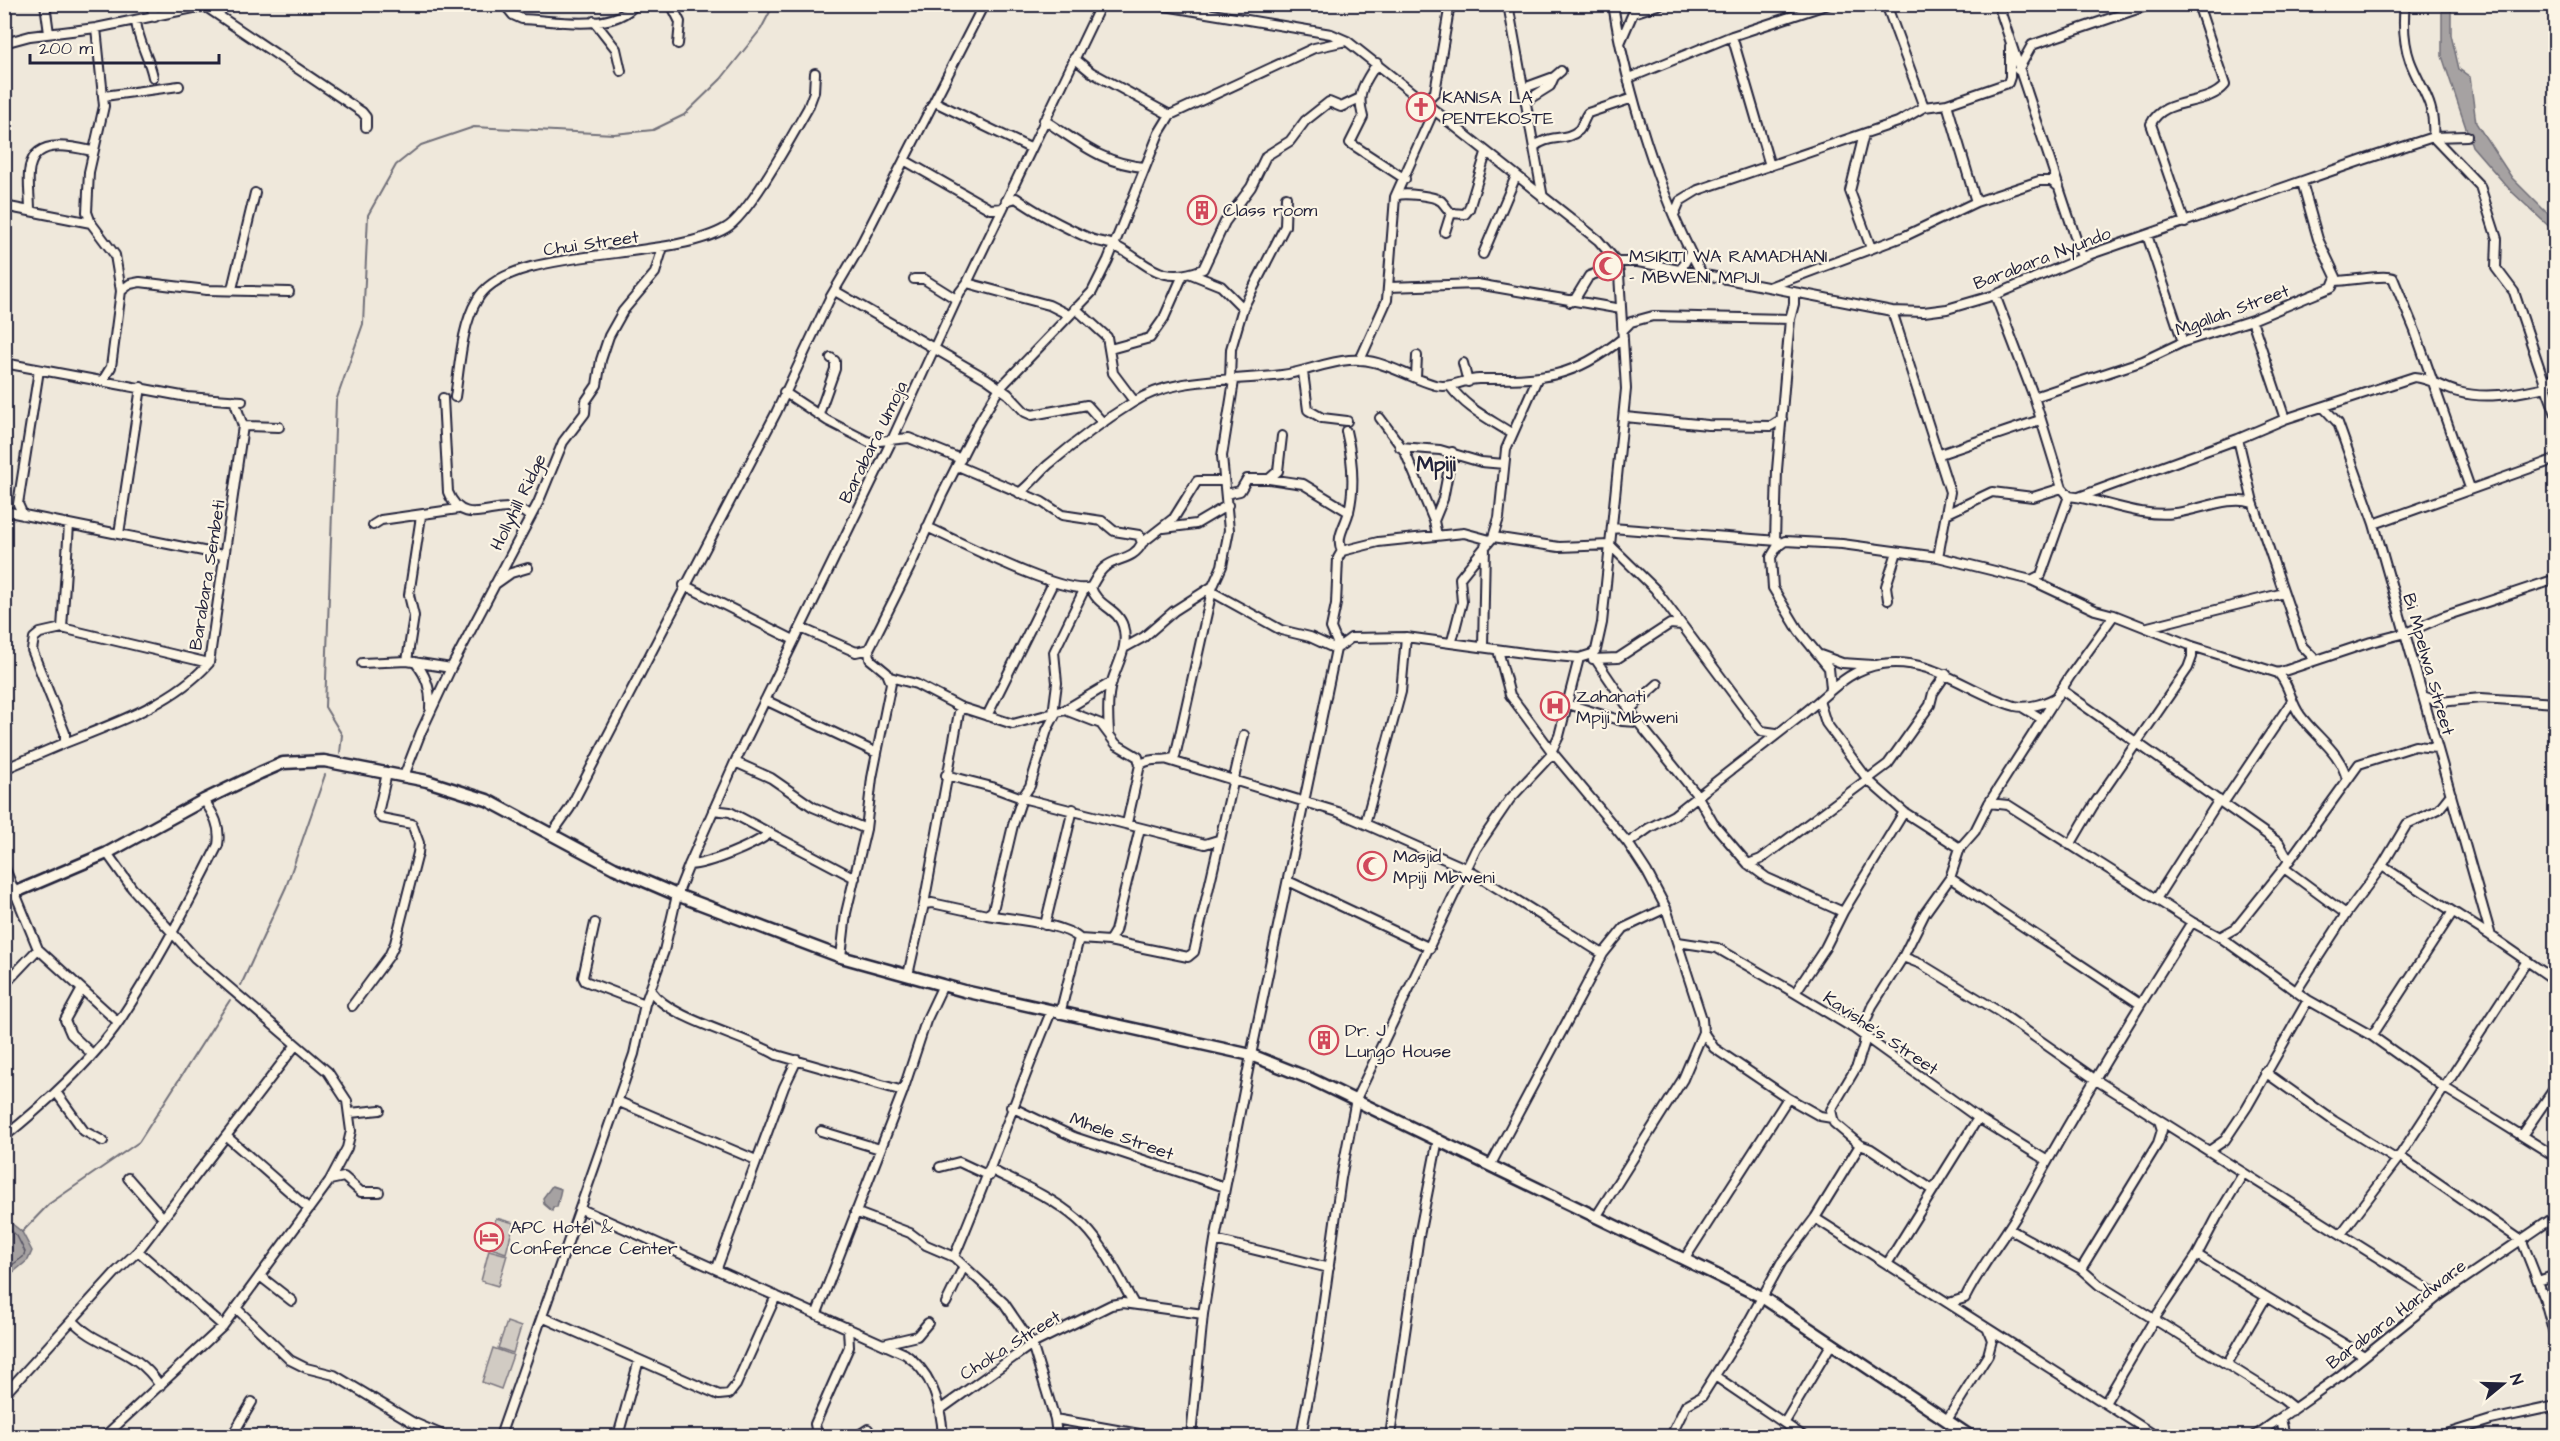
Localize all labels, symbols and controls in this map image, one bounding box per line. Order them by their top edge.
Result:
scale bar [30,27,219,65]
text: 200 m [39,36,93,61]
place label: KANISA LA PENTEKOSTE [1442,85,1554,131]
church icon: KANISA LA PENTEKOSTE [1405,91,1437,123]
building icon: Class room [1186,194,1218,226]
place label: Class room [1223,198,1317,223]
street label: Barabara Nyundo [1970,221,2115,297]
street label: Chui Street [542,224,641,263]
place label: MSIKITI WA RAMADHANI - MBWENI MPIJI [1629,244,1828,290]
mosque icon: MSIKITI WA RAMADHANI - MBWENI MPIJI [1592,250,1624,282]
street label: Mgallah Street [2172,278,2294,344]
street label: Barabara Umoja [833,377,914,508]
street label: Hollyhill Ridge [484,449,554,555]
district label: Mpiji [1416,450,1456,480]
street label: Barabara Sembeti [183,498,232,652]
street label: Bi Mpelwa Street [2396,590,2461,739]
place label: Zahanati Mpiji Mbweni [1576,684,1678,730]
hospital icon: Zahanati Mpiji Mbweni [1539,690,1571,722]
place label: Masjid Mpiji Mbweni [1393,844,1495,890]
mosque icon: Masjid Mpiji Mbweni [1356,850,1388,882]
street label: Kavishe’s Street [1818,985,1944,1082]
place label: Dr. J Lungo House [1345,1018,1451,1065]
building icon: Dr. J Lungo House [1308,1024,1340,1056]
street label: Mhele Street [1066,1106,1178,1167]
place label: APC Hotel & Conference Center [510,1215,678,1261]
hotel icon: APC Hotel & Conference Center [473,1221,505,1253]
street label: Barabara Hardware [2321,1253,2472,1375]
street label: Choka Street [955,1304,1066,1386]
north arrow [2473,1354,2533,1414]
text: N [2504,1371,2528,1388]

